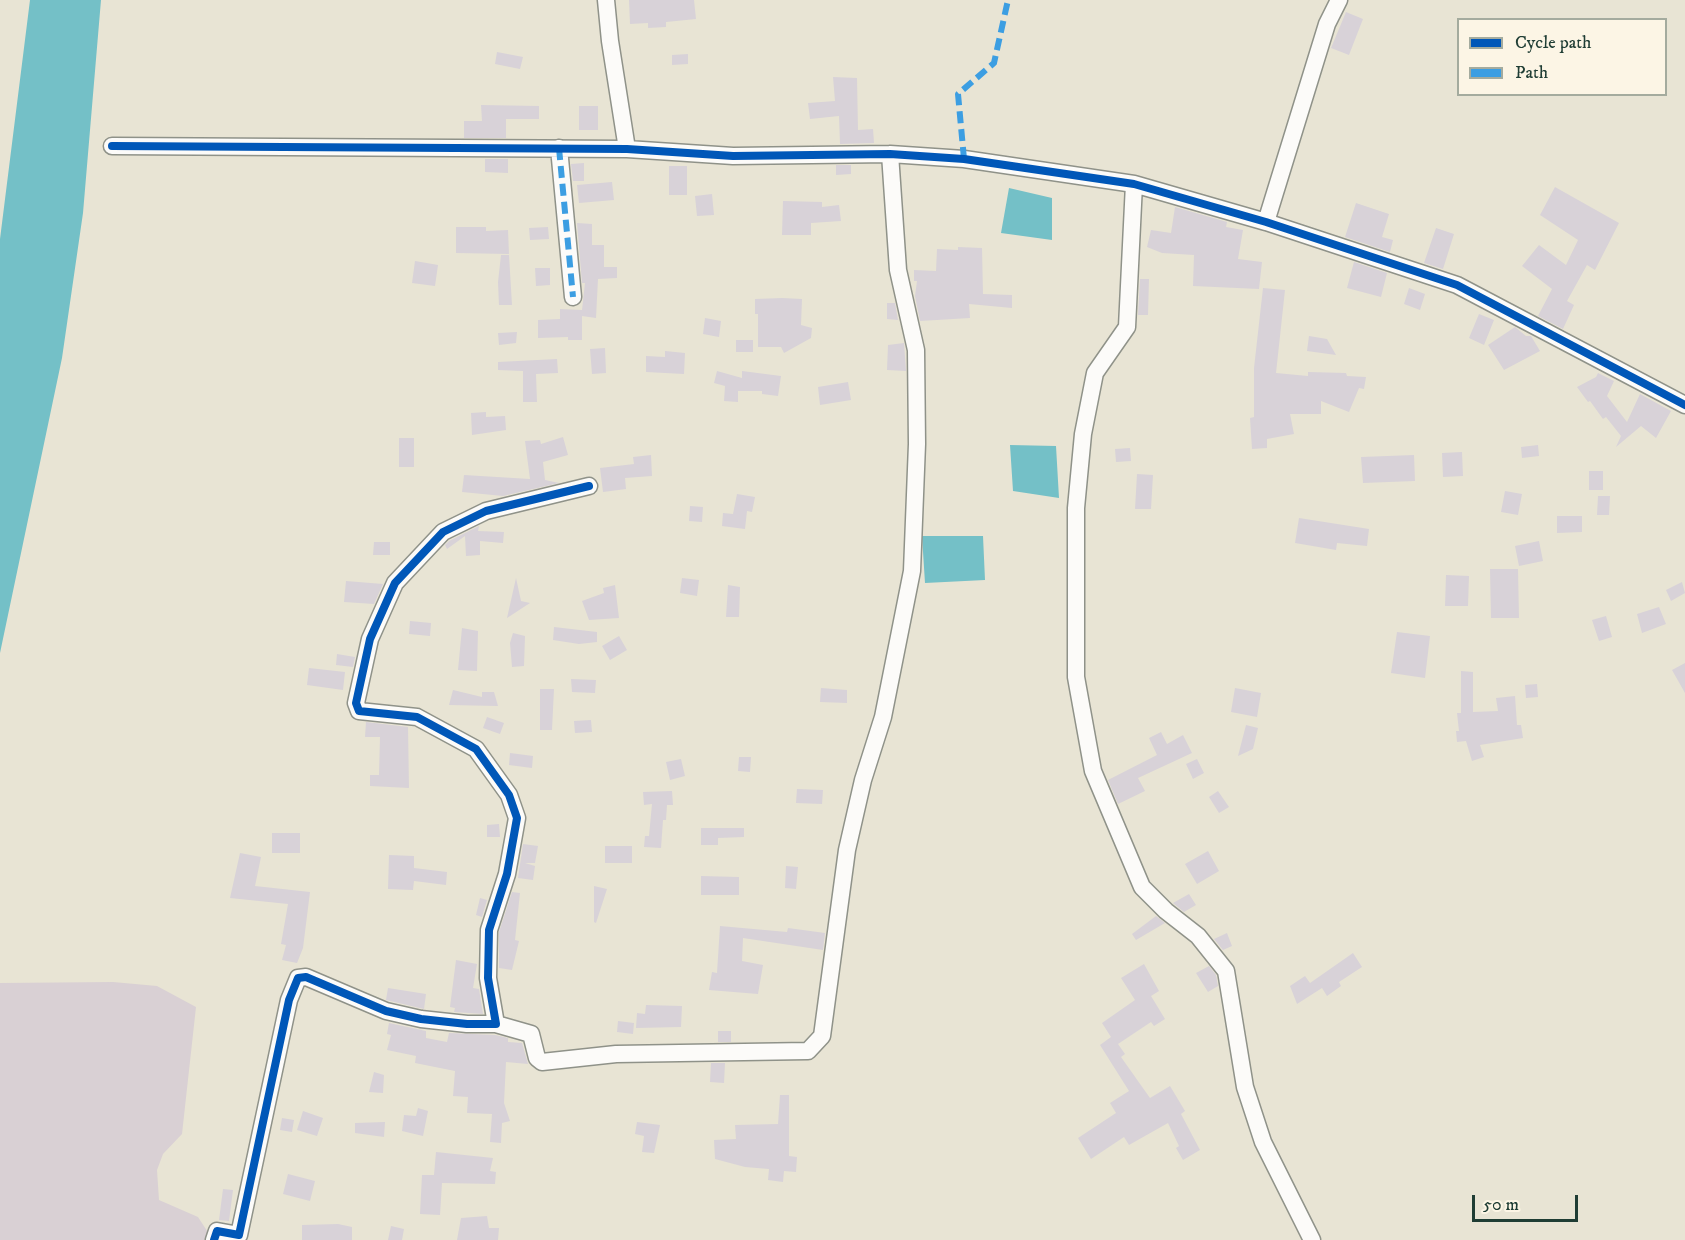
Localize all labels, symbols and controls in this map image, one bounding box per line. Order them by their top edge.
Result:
legend [1457,18,1667,96]
text: Cycle path [1515,32,1592,54]
text: Path [1515,62,1548,84]
scale bar [1475,1183,1582,1221]
text: 50 m [1483,1194,1519,1216]

